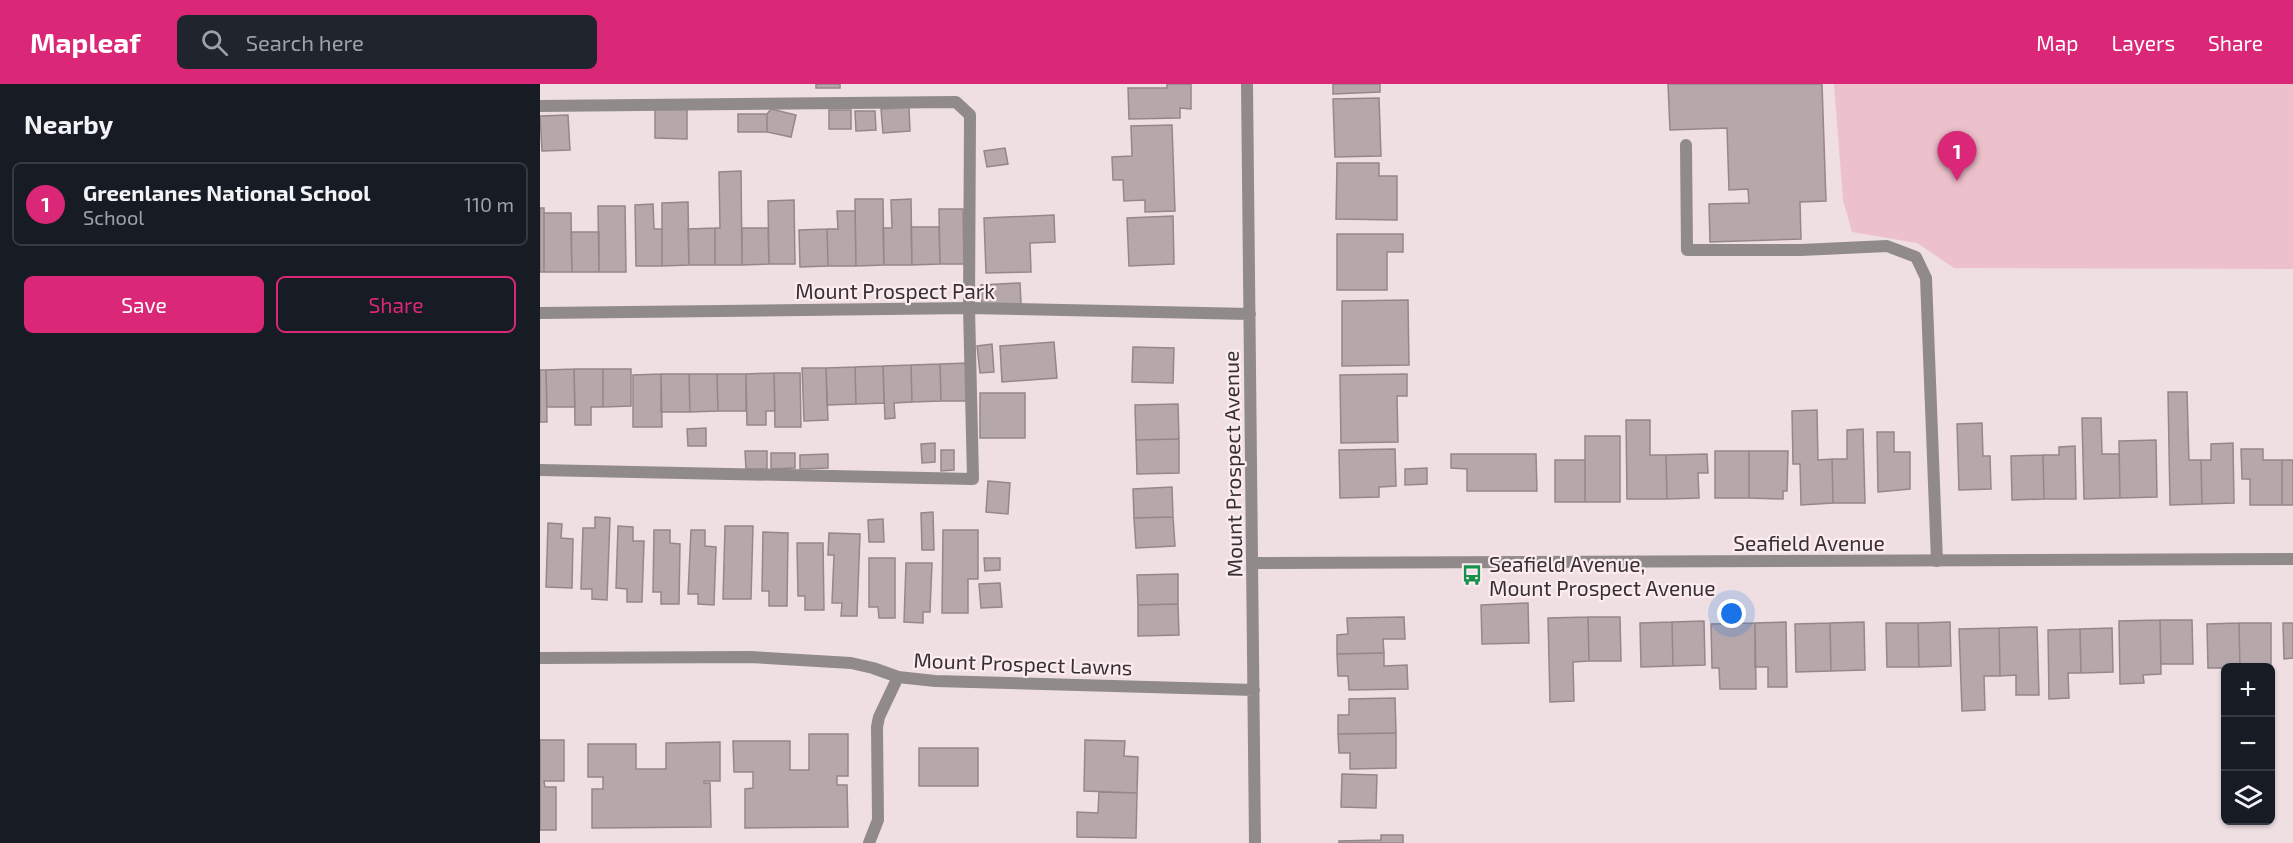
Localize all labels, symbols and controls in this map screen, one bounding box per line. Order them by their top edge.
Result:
search box [177,15,597,69]
text: Mapleaf [30,25,141,59]
icon: search [198,26,231,59]
text: Search here [246,29,364,55]
text: Map [2036,30,2078,55]
text: Layers [2111,30,2175,55]
text: Share [2208,30,2263,55]
text: Nearby [24,108,113,139]
pin: 1 [1938,132,1976,181]
text: Greenlanes National School [83,179,371,205]
text: 1 [41,192,50,216]
text: 110 m [464,192,514,216]
text: School [83,205,144,229]
button: Save [24,276,264,333]
button: Share [276,276,516,333]
street label: Mount Prospect Park [795,278,995,303]
street label: Mount Prospect Avenue [1218,350,1246,578]
street label: Seafield Avenue [1733,530,1885,555]
place label: Seafield Avenue, Mount Prospect Avenue [1489,551,1716,600]
bus stop icon: Seafield Avenue, Mount Prospect Avenue [1460,563,1484,587]
your location [1717,599,1746,628]
street label: Mount Prospect Lawns [913,647,1133,679]
map controls [2221,663,2275,825]
button: + [2221,663,2275,717]
button: − [2221,717,2275,771]
button: layers [2221,771,2275,825]

